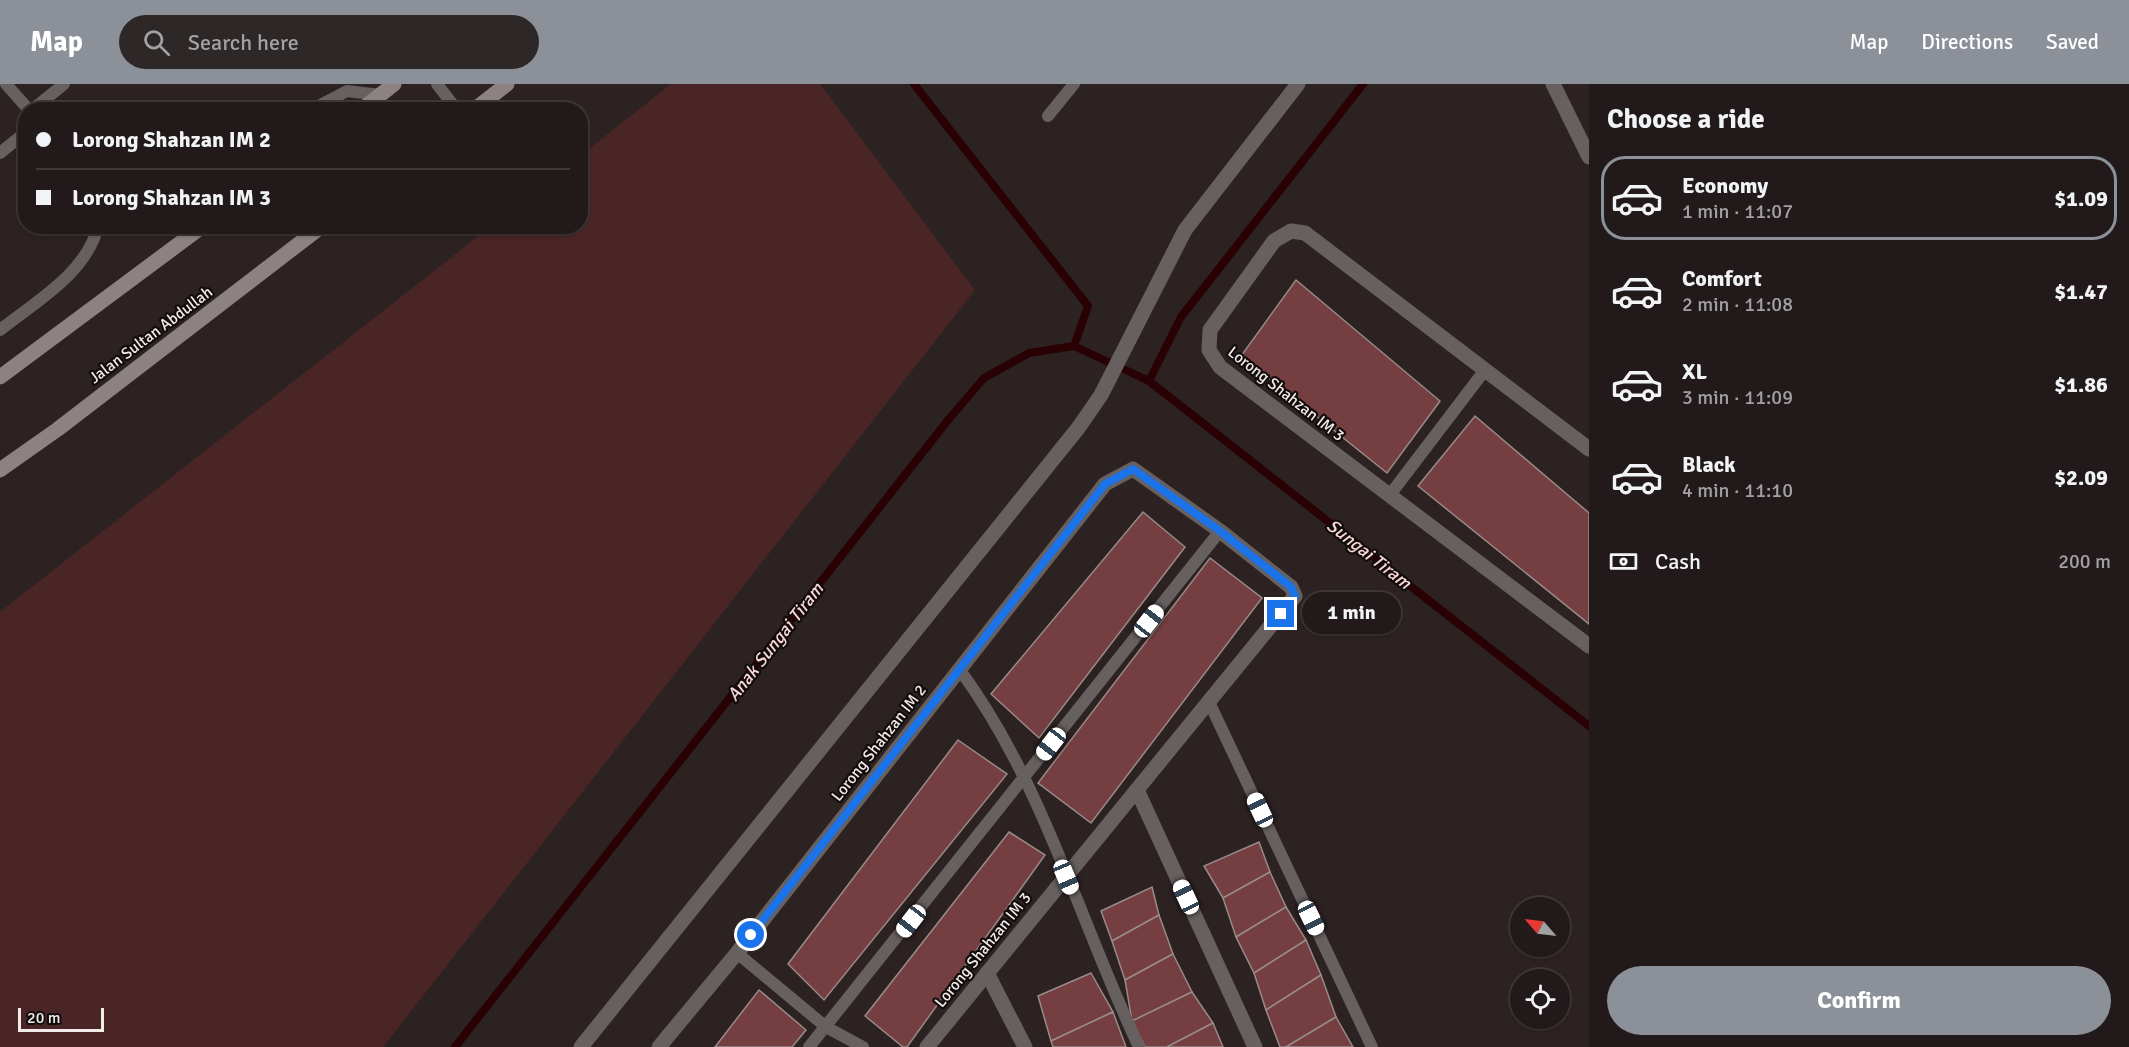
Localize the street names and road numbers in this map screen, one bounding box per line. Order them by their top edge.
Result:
street label: Jalan Sultan Abdullah [85,282,217,388]
street label: Lorong Shahzan IM 3 [1224,342,1348,446]
street label: Lorong Shahzan IM 2 [827,681,931,805]
street label: Lorong Shahzan IM 3 [930,888,1036,1012]

